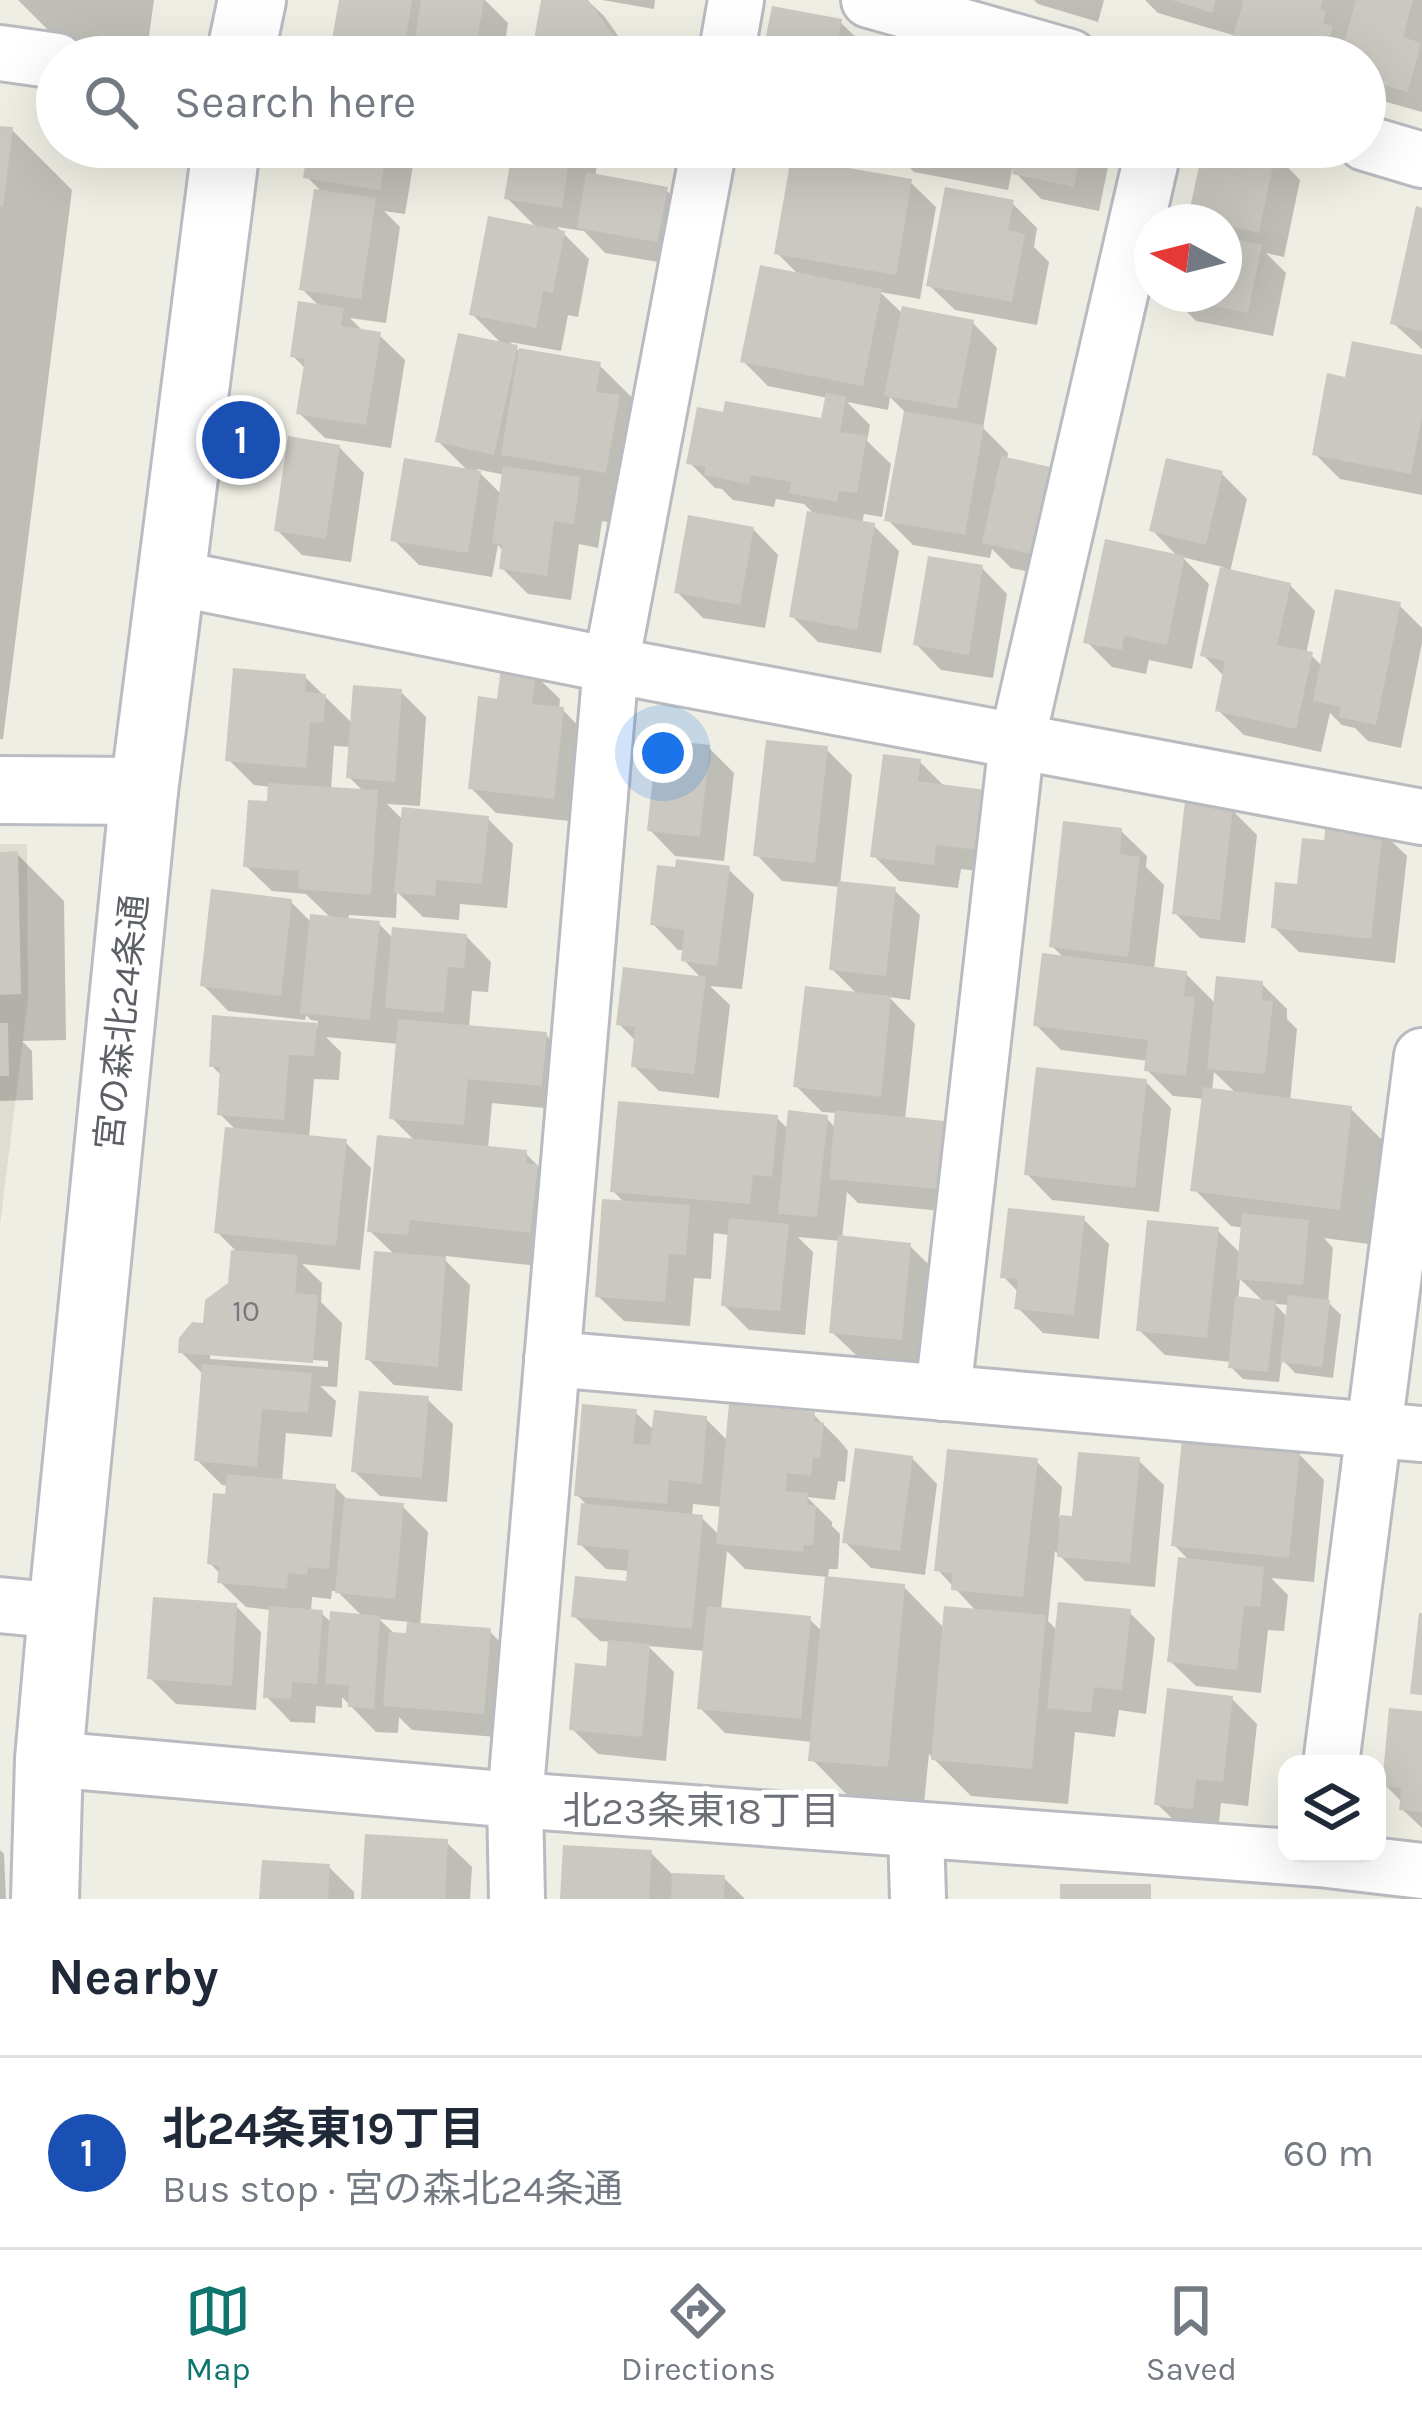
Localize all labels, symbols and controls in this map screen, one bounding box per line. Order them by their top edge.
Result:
search box [36,36,1386,168]
icon: search [78,69,144,135]
text: Search here [174,76,416,128]
north arrow [1134,204,1242,312]
pin: 1 [202,395,280,485]
your location [633,723,693,783]
street label: 宮の森北24条通 [88,892,156,1152]
house number: 10 [232,1293,260,1329]
map controls [1278,1755,1386,1863]
button: layers [1278,1755,1386,1863]
district label: 北23条東18丁目 [562,1788,840,1834]
text: Nearby [48,1947,218,2007]
text: 北24条東19丁目 [162,2103,485,2155]
text: 1 [80,2130,94,2176]
text: 60 m [1283,2130,1374,2176]
text: Bus stop · 宮の森北24条通 [162,2166,623,2212]
tab: Map [185,2278,251,2388]
tab: Directions [621,2278,776,2388]
tab: Saved [1146,2278,1237,2388]

